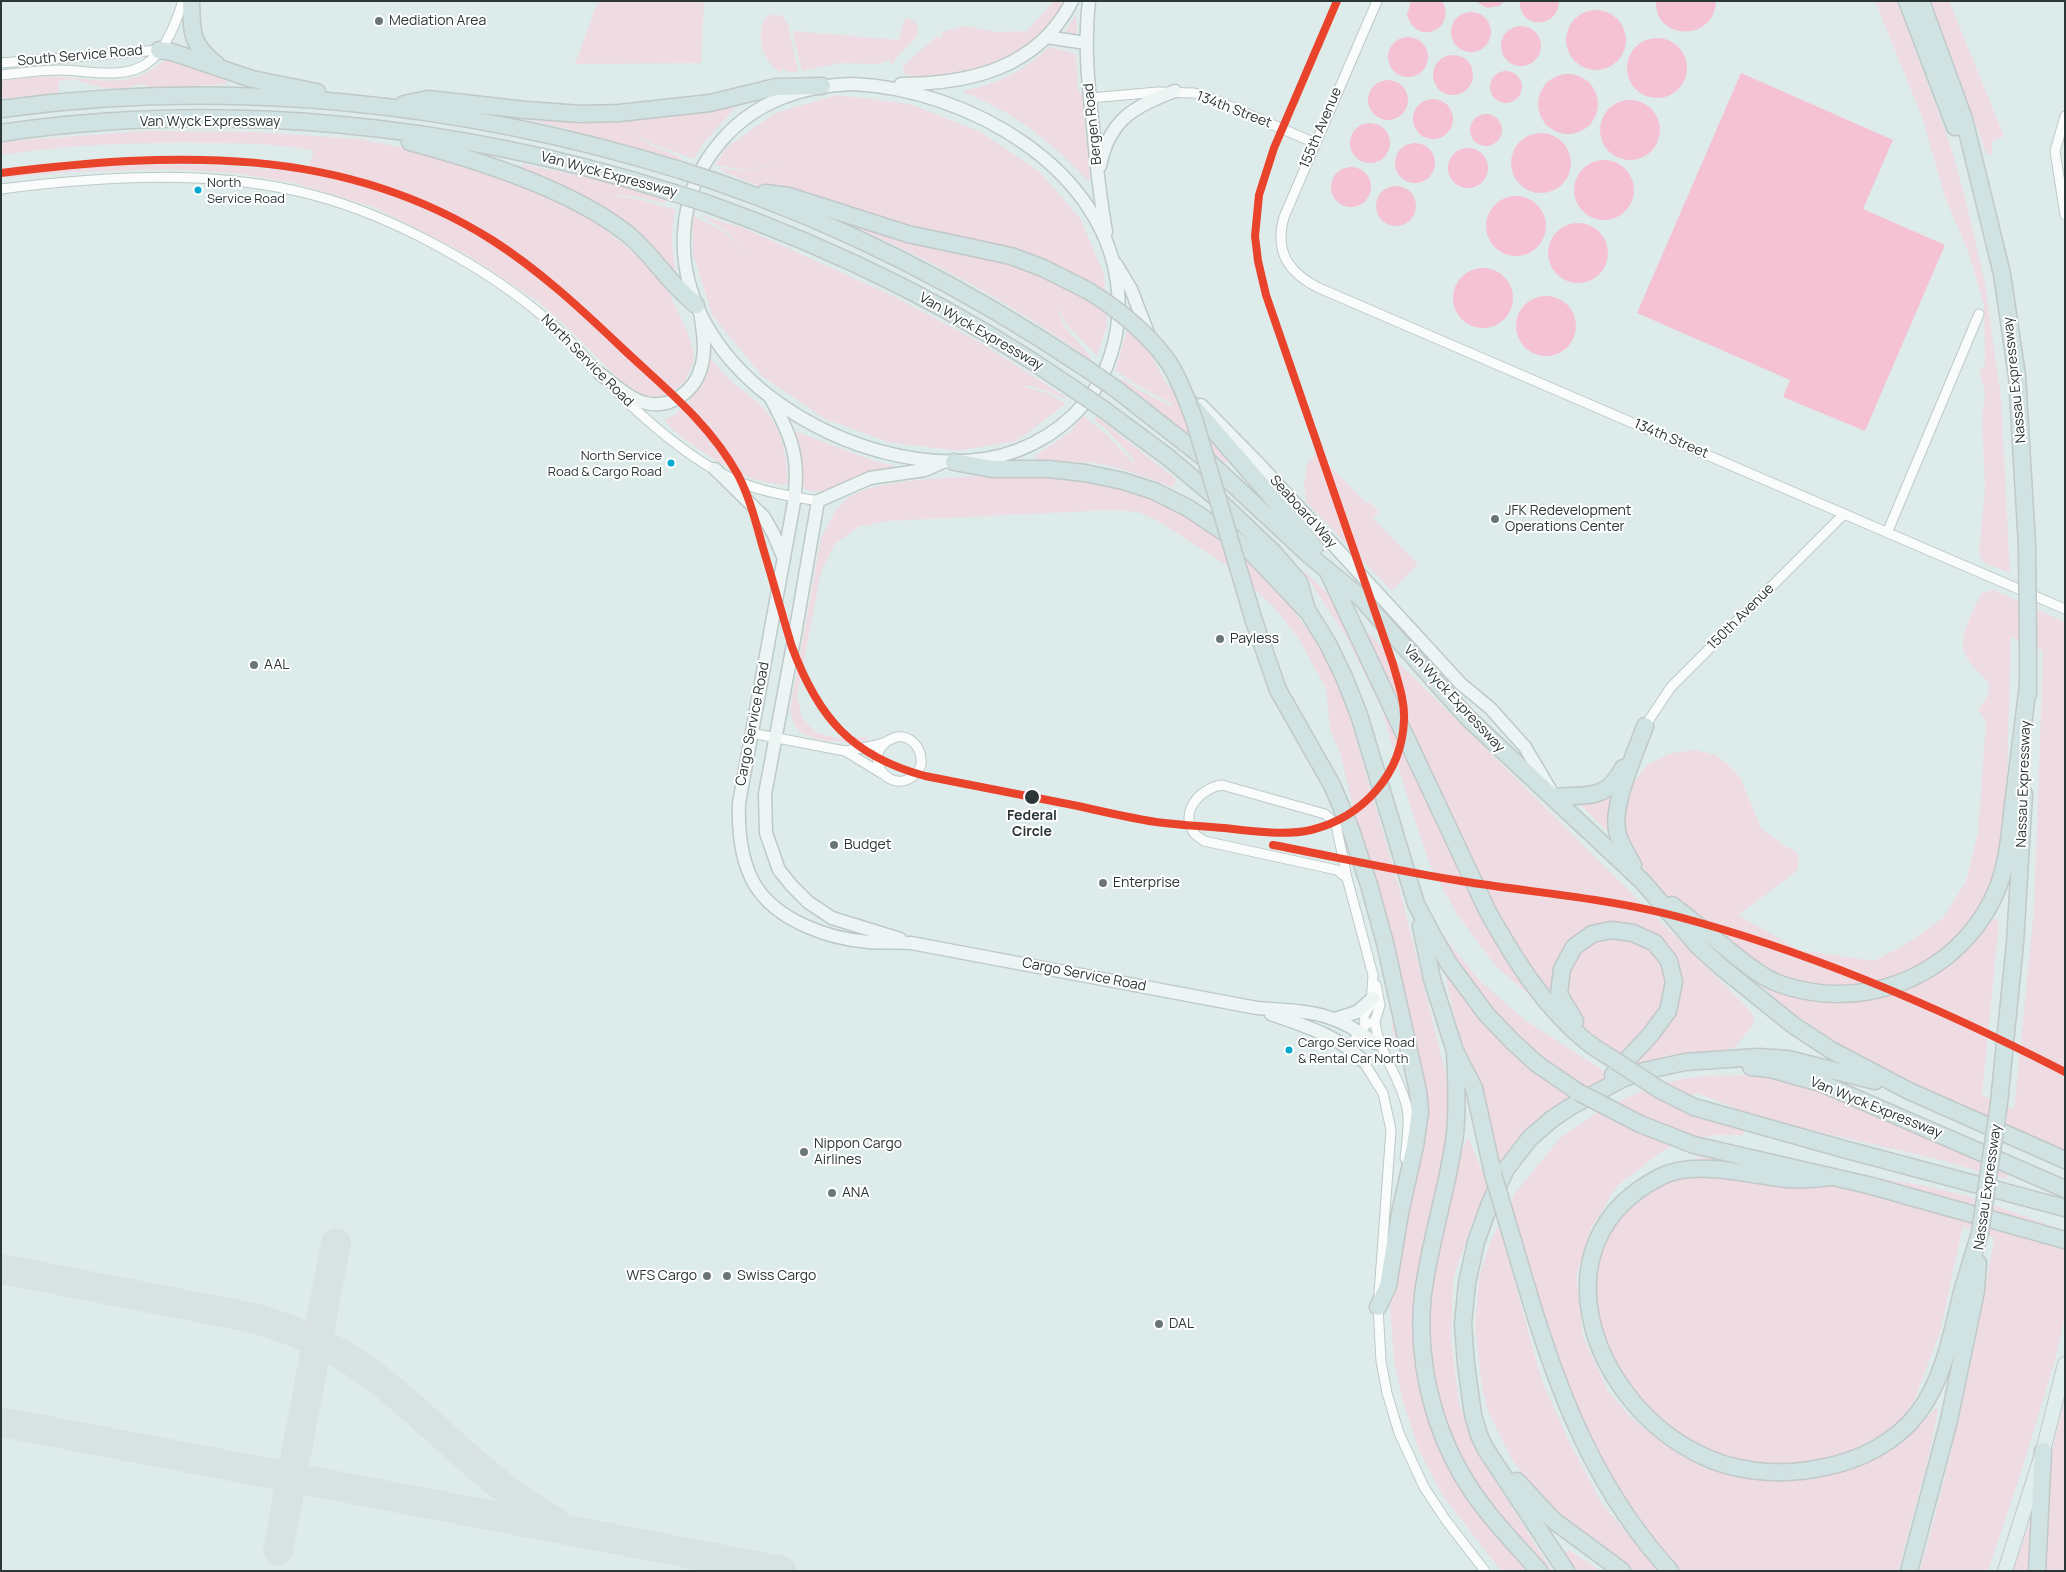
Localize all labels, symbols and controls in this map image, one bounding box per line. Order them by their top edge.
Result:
place label: Mediation Area [389,13,486,29]
marker: Mediation Area [373,15,385,27]
street label: South Service Road [17,42,143,70]
street label: Bergen Road [1080,82,1106,166]
street label: 155th Avenue [1296,85,1346,171]
street label: 134th Street [1194,88,1274,132]
street label: Van Wyck Expressway [140,114,280,130]
street label: Van Wyck Expressway [539,149,679,201]
place label: North Service Road [207,175,285,206]
marker: North Service Road [193,185,203,195]
street label: Van Wyck Expressway [916,290,1046,374]
street label: North Service Road [537,311,637,411]
street label: Nassau Expressway [2000,316,2030,444]
street label: 134th Street [1631,416,1711,462]
place label: North Service Road & Cargo Road [548,448,662,479]
marker: North Service Road & Cargo Road [666,458,676,468]
street label: Seaboard Way [1266,472,1340,552]
place label: JFK Redevelopment Operations Center [1505,503,1631,536]
marker: JFK Redevelopment Operations Center [1489,513,1501,525]
street label: 150th Avenue [1704,580,1778,654]
place label: Payless [1230,631,1279,647]
marker: Payless [1214,633,1226,645]
street label: Van Wyck Expressway [1400,642,1508,756]
place label: AAL [264,657,289,673]
marker: AAL [248,659,260,671]
street label: Cargo Service Road [733,661,773,787]
street label: Nassau Expressway [2013,720,2035,848]
marker: Federal Circle [1023,788,1041,806]
place label: Federal Circle [1007,808,1057,840]
place label: Budget [844,837,891,853]
marker: Budget [828,839,840,851]
place label: Enterprise [1113,875,1180,891]
marker: Enterprise [1097,877,1109,889]
street label: Cargo Service Road [1021,955,1147,995]
place label: Cargo Service Road & Rental Car North [1298,1035,1415,1066]
marker: Cargo Service Road & Rental Car North [1284,1045,1294,1055]
street label: Van Wyck Expressway [1808,1074,1944,1142]
street label: Nassau Expressway [1971,1123,2005,1251]
place label: Nippon Cargo Airlines [814,1136,902,1168]
marker: Nippon Cargo Airlines [798,1146,810,1158]
place label: ANA [842,1185,869,1201]
marker: ANA [826,1187,838,1199]
place label: WFS Cargo [626,1268,697,1284]
place label: Swiss Cargo [737,1268,816,1284]
marker: WFS Cargo [701,1270,713,1282]
marker: Swiss Cargo [721,1270,733,1282]
place label: DAL [1169,1316,1194,1332]
marker: DAL [1153,1318,1165,1330]

